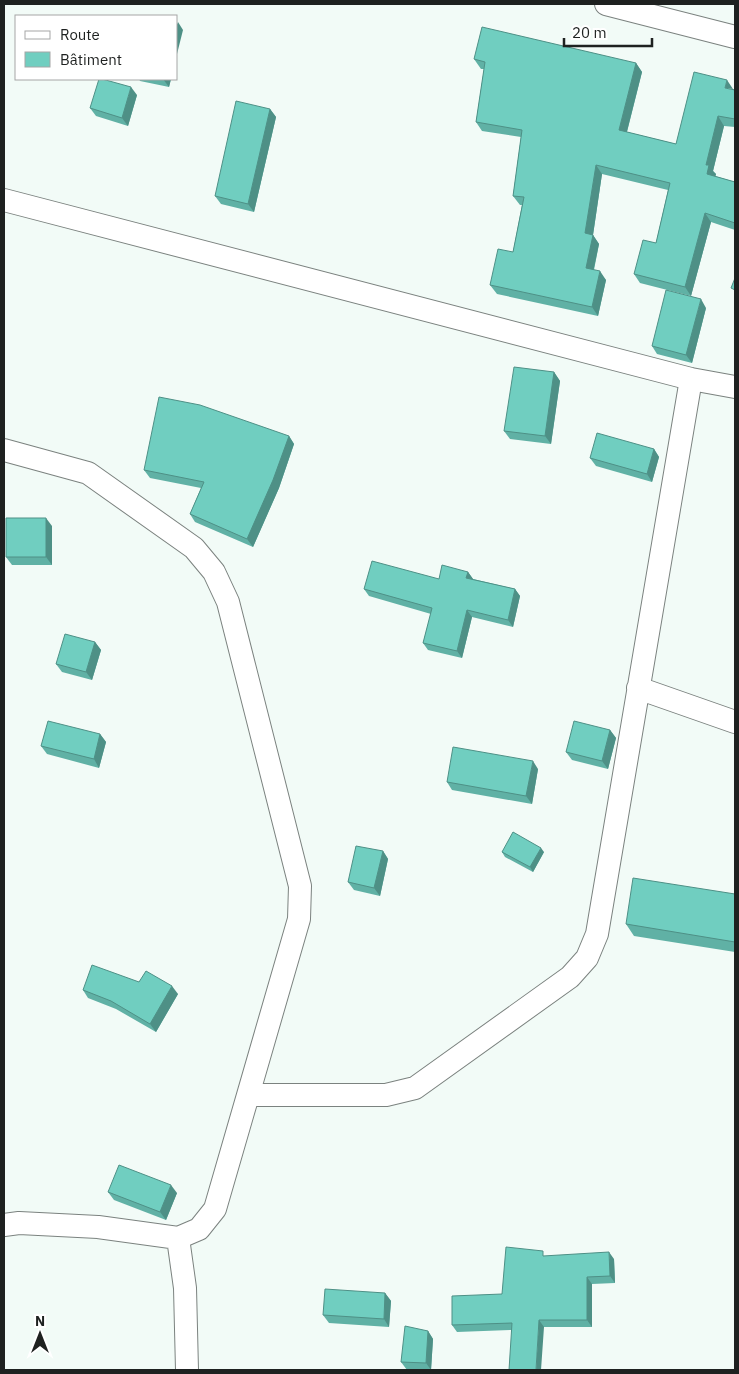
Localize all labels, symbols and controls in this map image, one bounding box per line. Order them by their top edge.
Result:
legend [15,15,178,80]
scale bar [564,15,652,47]
text: 20 m [572,23,607,42]
text: Route [60,25,100,44]
text: Bâtiment [60,50,122,69]
north arrow [15,1309,65,1359]
text: N [35,1312,45,1330]

